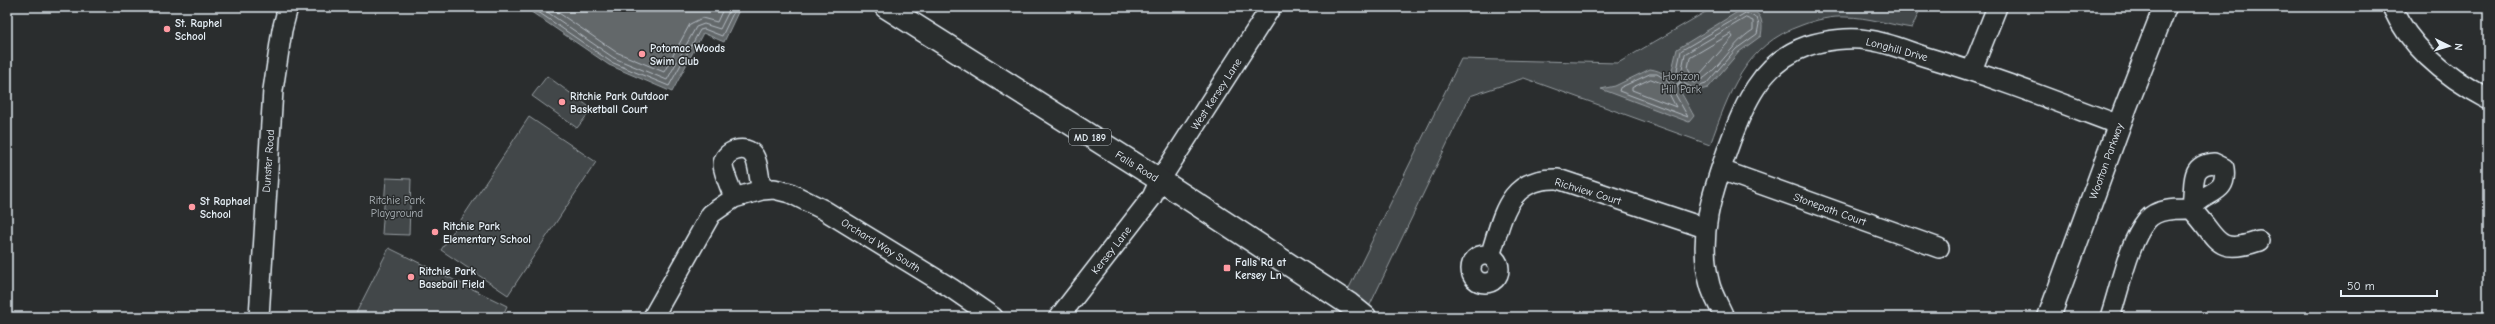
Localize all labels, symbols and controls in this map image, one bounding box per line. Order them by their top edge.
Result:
place label: St. Raphel School [175,17,222,43]
marker: St. Raphel School [162,24,172,34]
north arrow [2429,26,2469,66]
street label: Longhill Drive [1864,35,1930,64]
place label: Potomac Woods Swim Club [650,42,725,68]
text: N [2452,43,2465,51]
marker: Potomac Woods Swim Club [637,49,647,59]
street label: West Kersey Lane [1188,56,1245,133]
park label: Horizon Hill Park [1661,70,1702,96]
place label: Ritchie Park Outdoor Basketball Court [570,90,669,116]
marker: Ritchie Park Outdoor Basketball Court [557,97,567,107]
street label: Wootton Parkway [2087,121,2126,201]
street label: Dunster Road [260,129,277,193]
road number: MD 189 [1069,129,1111,145]
street label: Falls Road [1113,148,1161,185]
street label: Richview Court [1553,175,1623,208]
street label: Stonepath Court [1792,190,1869,229]
park label: Ritchie Park Playground [369,194,426,220]
place label: St Raphael School [200,195,251,221]
marker: St Raphael School [187,202,197,212]
street label: Orchard Way South [839,216,923,275]
place label: Ritchie Park Elementary School [443,220,531,246]
street label: Kersey Lane [1089,223,1134,277]
marker: Ritchie Park Elementary School [430,227,440,237]
place label: Falls Rd at Kersey Ln [1235,256,1286,282]
marker: Falls Rd at Kersey Ln [1222,263,1232,273]
place label: Ritchie Park Baseball Field [419,265,485,291]
marker: Ritchie Park Baseball Field [406,272,416,282]
scale bar [2341,272,2437,298]
text: 50 m [2347,279,2375,293]

